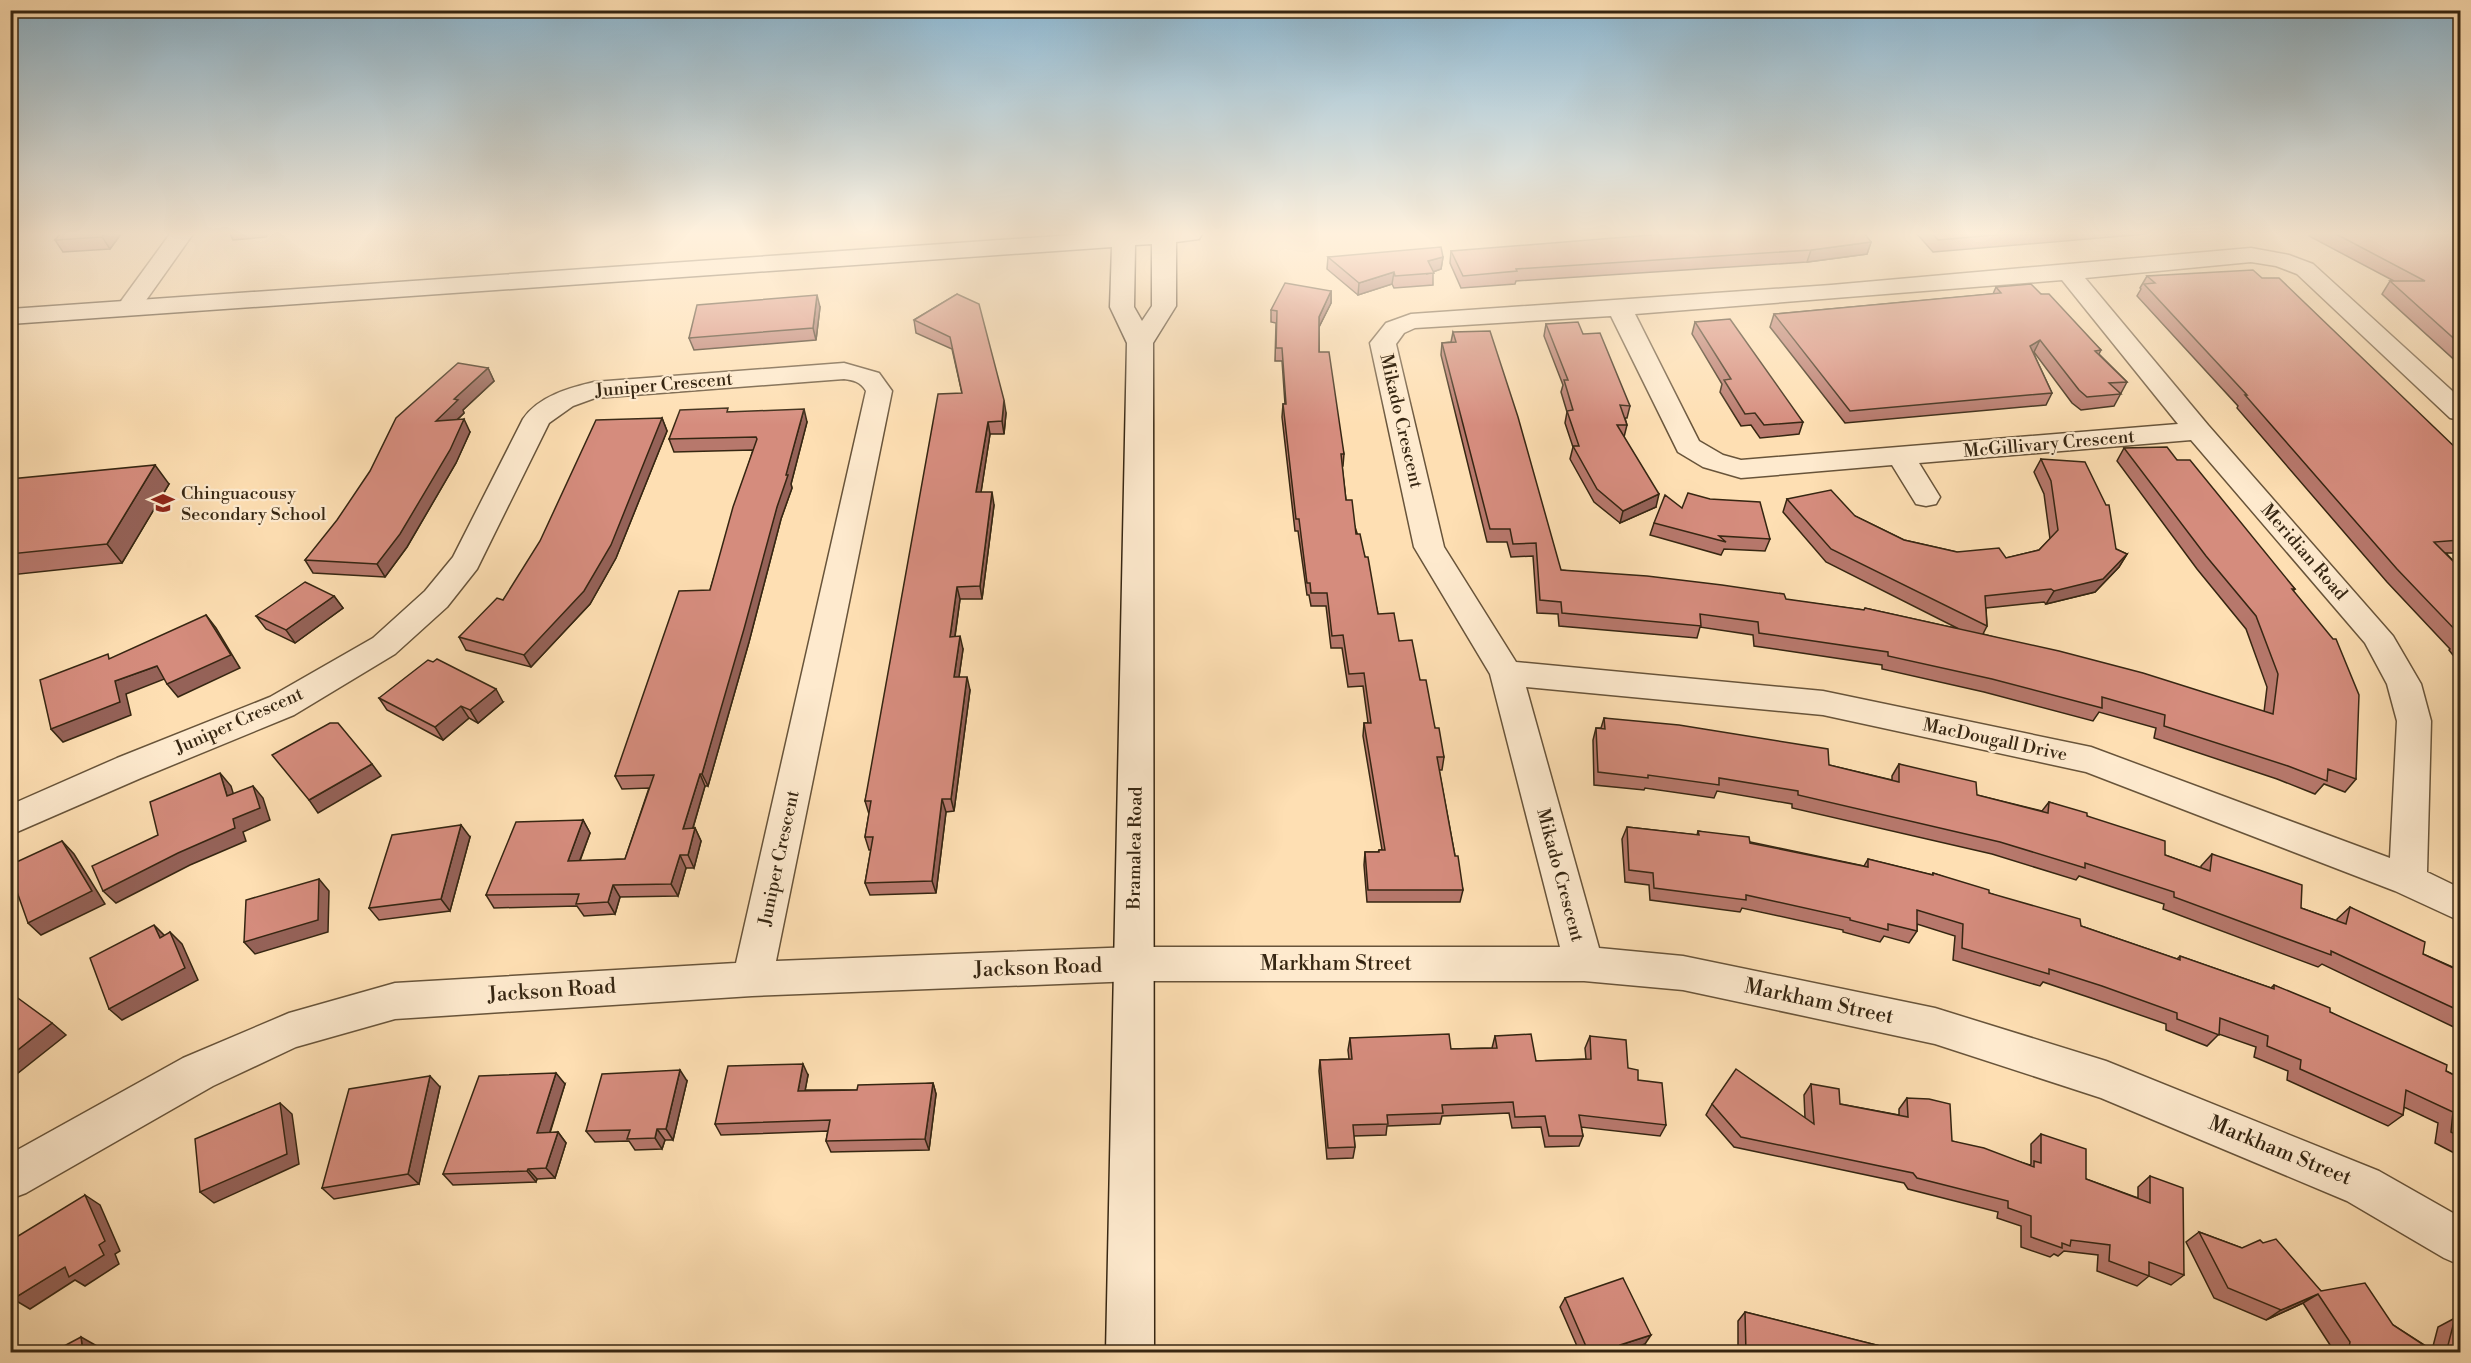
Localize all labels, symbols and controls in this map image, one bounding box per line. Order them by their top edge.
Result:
street label: Mikado Crescent [1374,352,1428,491]
street label: Juniper Crescent [593,367,734,403]
street label: McGillivary Crescent [1962,425,2136,463]
place label: Chinguacousy Secondary School [181,482,327,526]
school or university icon: Chinguacousy Secondary School [150,490,176,516]
street label: Meridian Road [2256,499,2353,606]
street label: Juniper Crescent [170,682,307,760]
street label: MacDougall Drive [1921,713,2069,767]
street label: Bramalea Road [1122,785,1148,911]
street label: Juniper Crescent [753,788,805,929]
street label: Mikado Crescent [1531,806,1589,945]
street label: Markham Street [1260,951,1412,977]
street label: Jackson Road [972,953,1103,983]
street label: Markham Street [1742,973,1897,1031]
street label: Jackson Road [486,974,617,1009]
street label: Markham Street [2205,1110,2356,1192]

